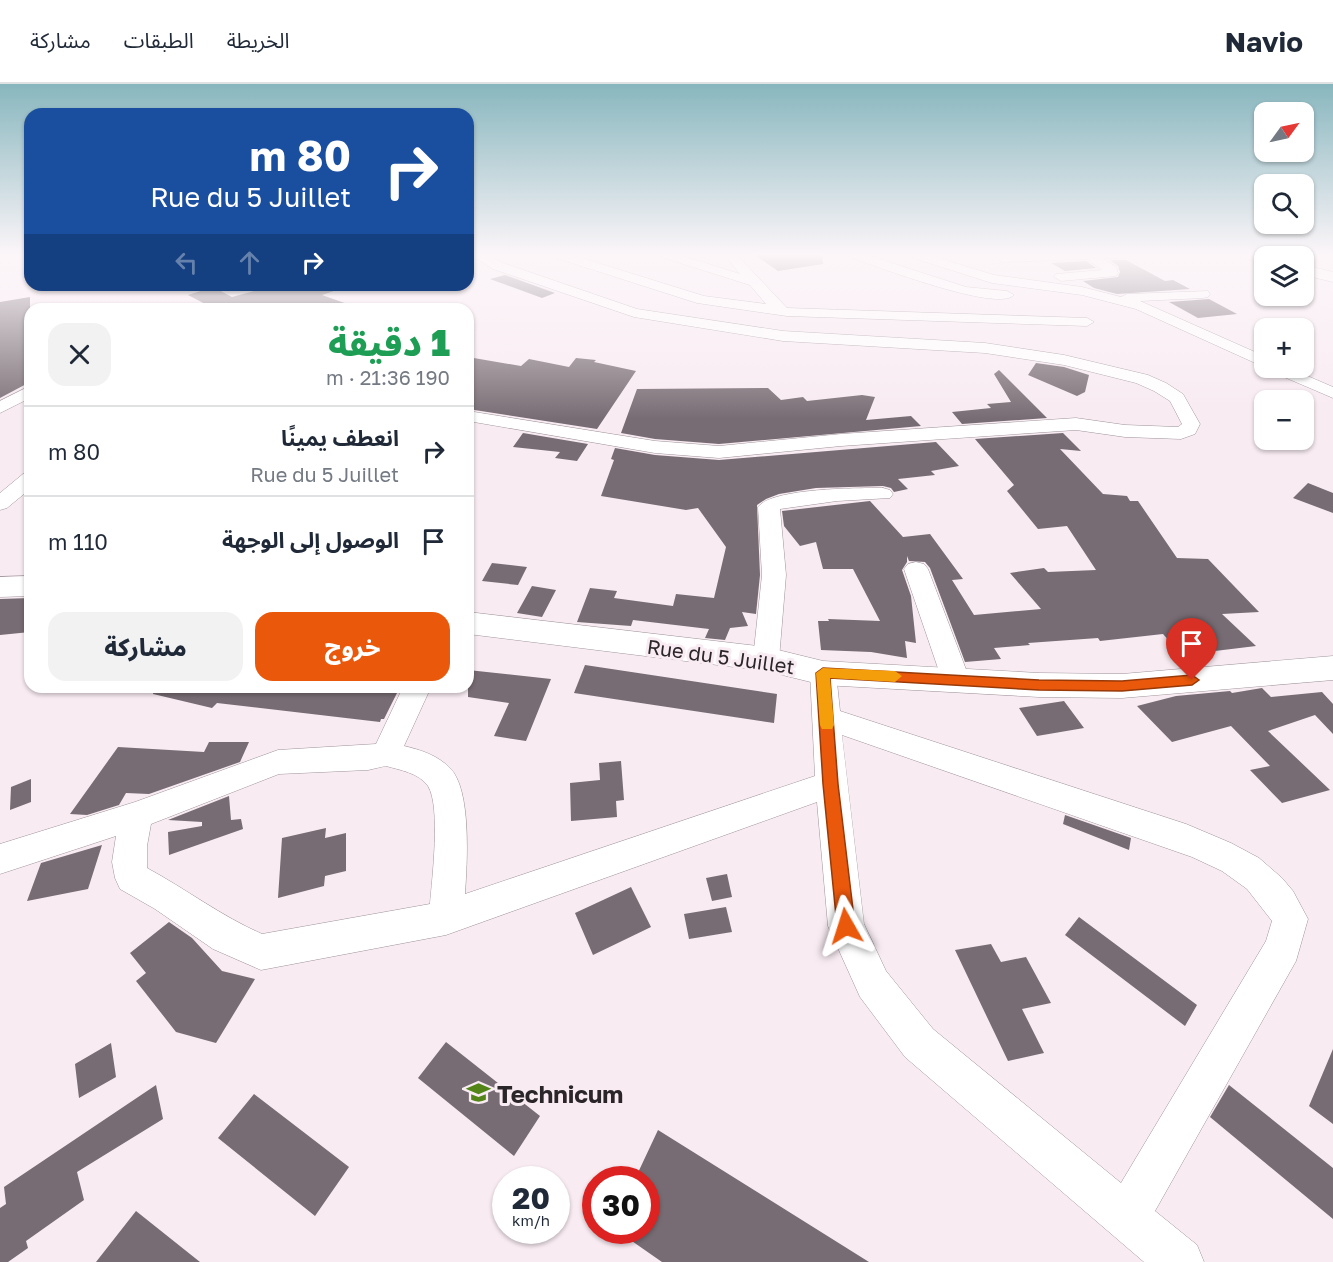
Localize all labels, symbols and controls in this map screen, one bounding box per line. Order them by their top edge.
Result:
text: Navio [1225,25,1303,58]
text: مشاركة [30,27,91,53]
text: الطبقات [124,27,194,53]
text: الخريطة [227,27,290,53]
north arrow [1254,102,1314,162]
map controls [1254,102,1314,450]
text: 80 m [250,130,351,180]
icon: right [372,132,450,210]
button: search [1254,174,1314,234]
text: Rue du 5 Juillet [150,181,351,213]
icon: left [170,246,203,279]
icon: ahead [233,246,266,279]
icon: right [296,246,329,279]
button: layers [1254,246,1314,306]
button: + [1254,318,1314,378]
text: 1 دقيقة [328,321,450,364]
button: close [48,323,111,386]
text: 190 m · 21:36 [326,365,450,389]
button: − [1254,390,1314,450]
text: انعطف يمينًا [281,424,399,451]
icon: right [417,435,450,468]
text: 80 m [48,438,100,465]
text: Rue du 5 Juillet [250,462,399,486]
icon: arrive [417,525,450,558]
text: الوصول إلى الوجهة [222,526,399,553]
text: 110 m [48,528,108,555]
button: مشاركة [48,612,243,681]
button: خروج [255,612,450,681]
pin [1166,618,1217,680]
icon: arrive [1175,627,1208,660]
street label: Rue du 5 Juillet [646,634,796,678]
position arrow [814,894,878,958]
place label: Technicum [497,1079,623,1108]
school or university icon: Technicum [466,1080,492,1106]
speed limit sign: 30 [582,1166,660,1244]
text: 20 [512,1180,550,1216]
text: km/h [512,1211,550,1229]

